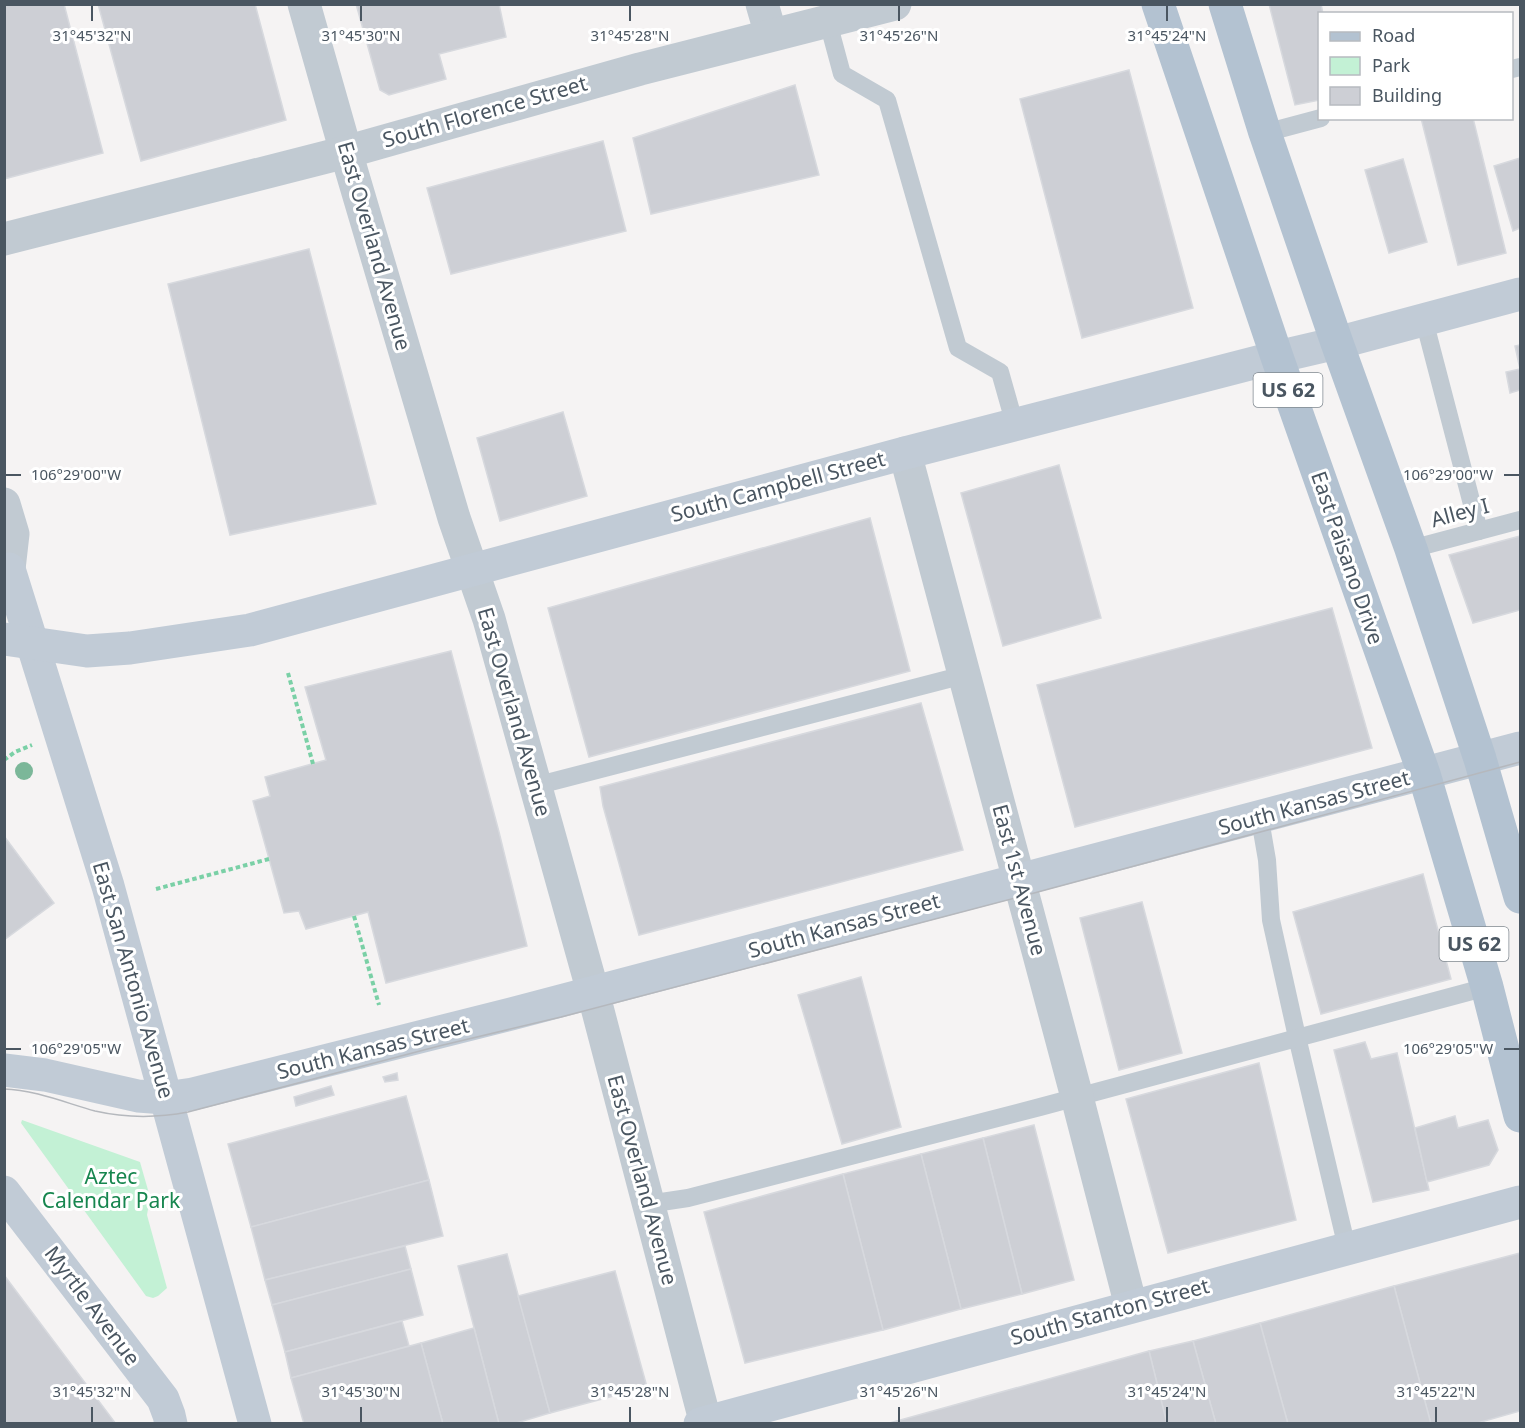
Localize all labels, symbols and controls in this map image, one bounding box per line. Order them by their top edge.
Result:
legend [1318,12,1513,120]
text: Road [1372,23,1415,47]
text: 31°45'32"N [53,25,131,45]
text: 31°45'30"N [322,25,400,45]
text: 31°45'28"N [591,25,669,45]
text: 31°45'26"N [860,25,938,45]
text: 31°45'24"N [1128,25,1206,45]
text: Park [1372,53,1410,77]
street label: South Florence Street [379,68,591,154]
text: Building [1372,83,1442,107]
street label: East Overland Avenue [332,138,418,354]
road number: US 62 [1254,373,1322,407]
street label: South Campbell Street [668,444,888,528]
text: 106°29'00"W [31,464,121,484]
text: 106°29'00"W [1403,464,1493,484]
street label: East Paisano Drive [1305,467,1391,648]
street label: Alley I [1428,491,1492,533]
street label: East Overland Avenue [472,604,558,820]
street label: South Kansas Street [1215,763,1413,841]
street label: East 1st Avenue [986,801,1054,958]
street label: East San Antonio Avenue [87,858,181,1101]
street label: South Kansas Street [745,886,943,964]
road number: US 62 [1440,927,1508,961]
street label: South Kansas Street [274,1011,472,1085]
text: 106°29'05"W [31,1038,121,1058]
text: 106°29'05"W [1403,1038,1493,1058]
street label: East Overland Avenue [601,1072,684,1288]
park label: Aztec Calendar Park [42,1162,181,1214]
street label: Myrtle Avenue [39,1240,147,1371]
street label: South Stanton Street [1007,1271,1213,1351]
text: 31°45'32"N [53,1381,131,1401]
text: 31°45'30"N [322,1381,400,1401]
text: 31°45'28"N [591,1381,669,1401]
text: 31°45'26"N [860,1381,938,1401]
text: 31°45'24"N [1128,1381,1206,1401]
text: 31°45'22"N [1397,1381,1475,1401]

